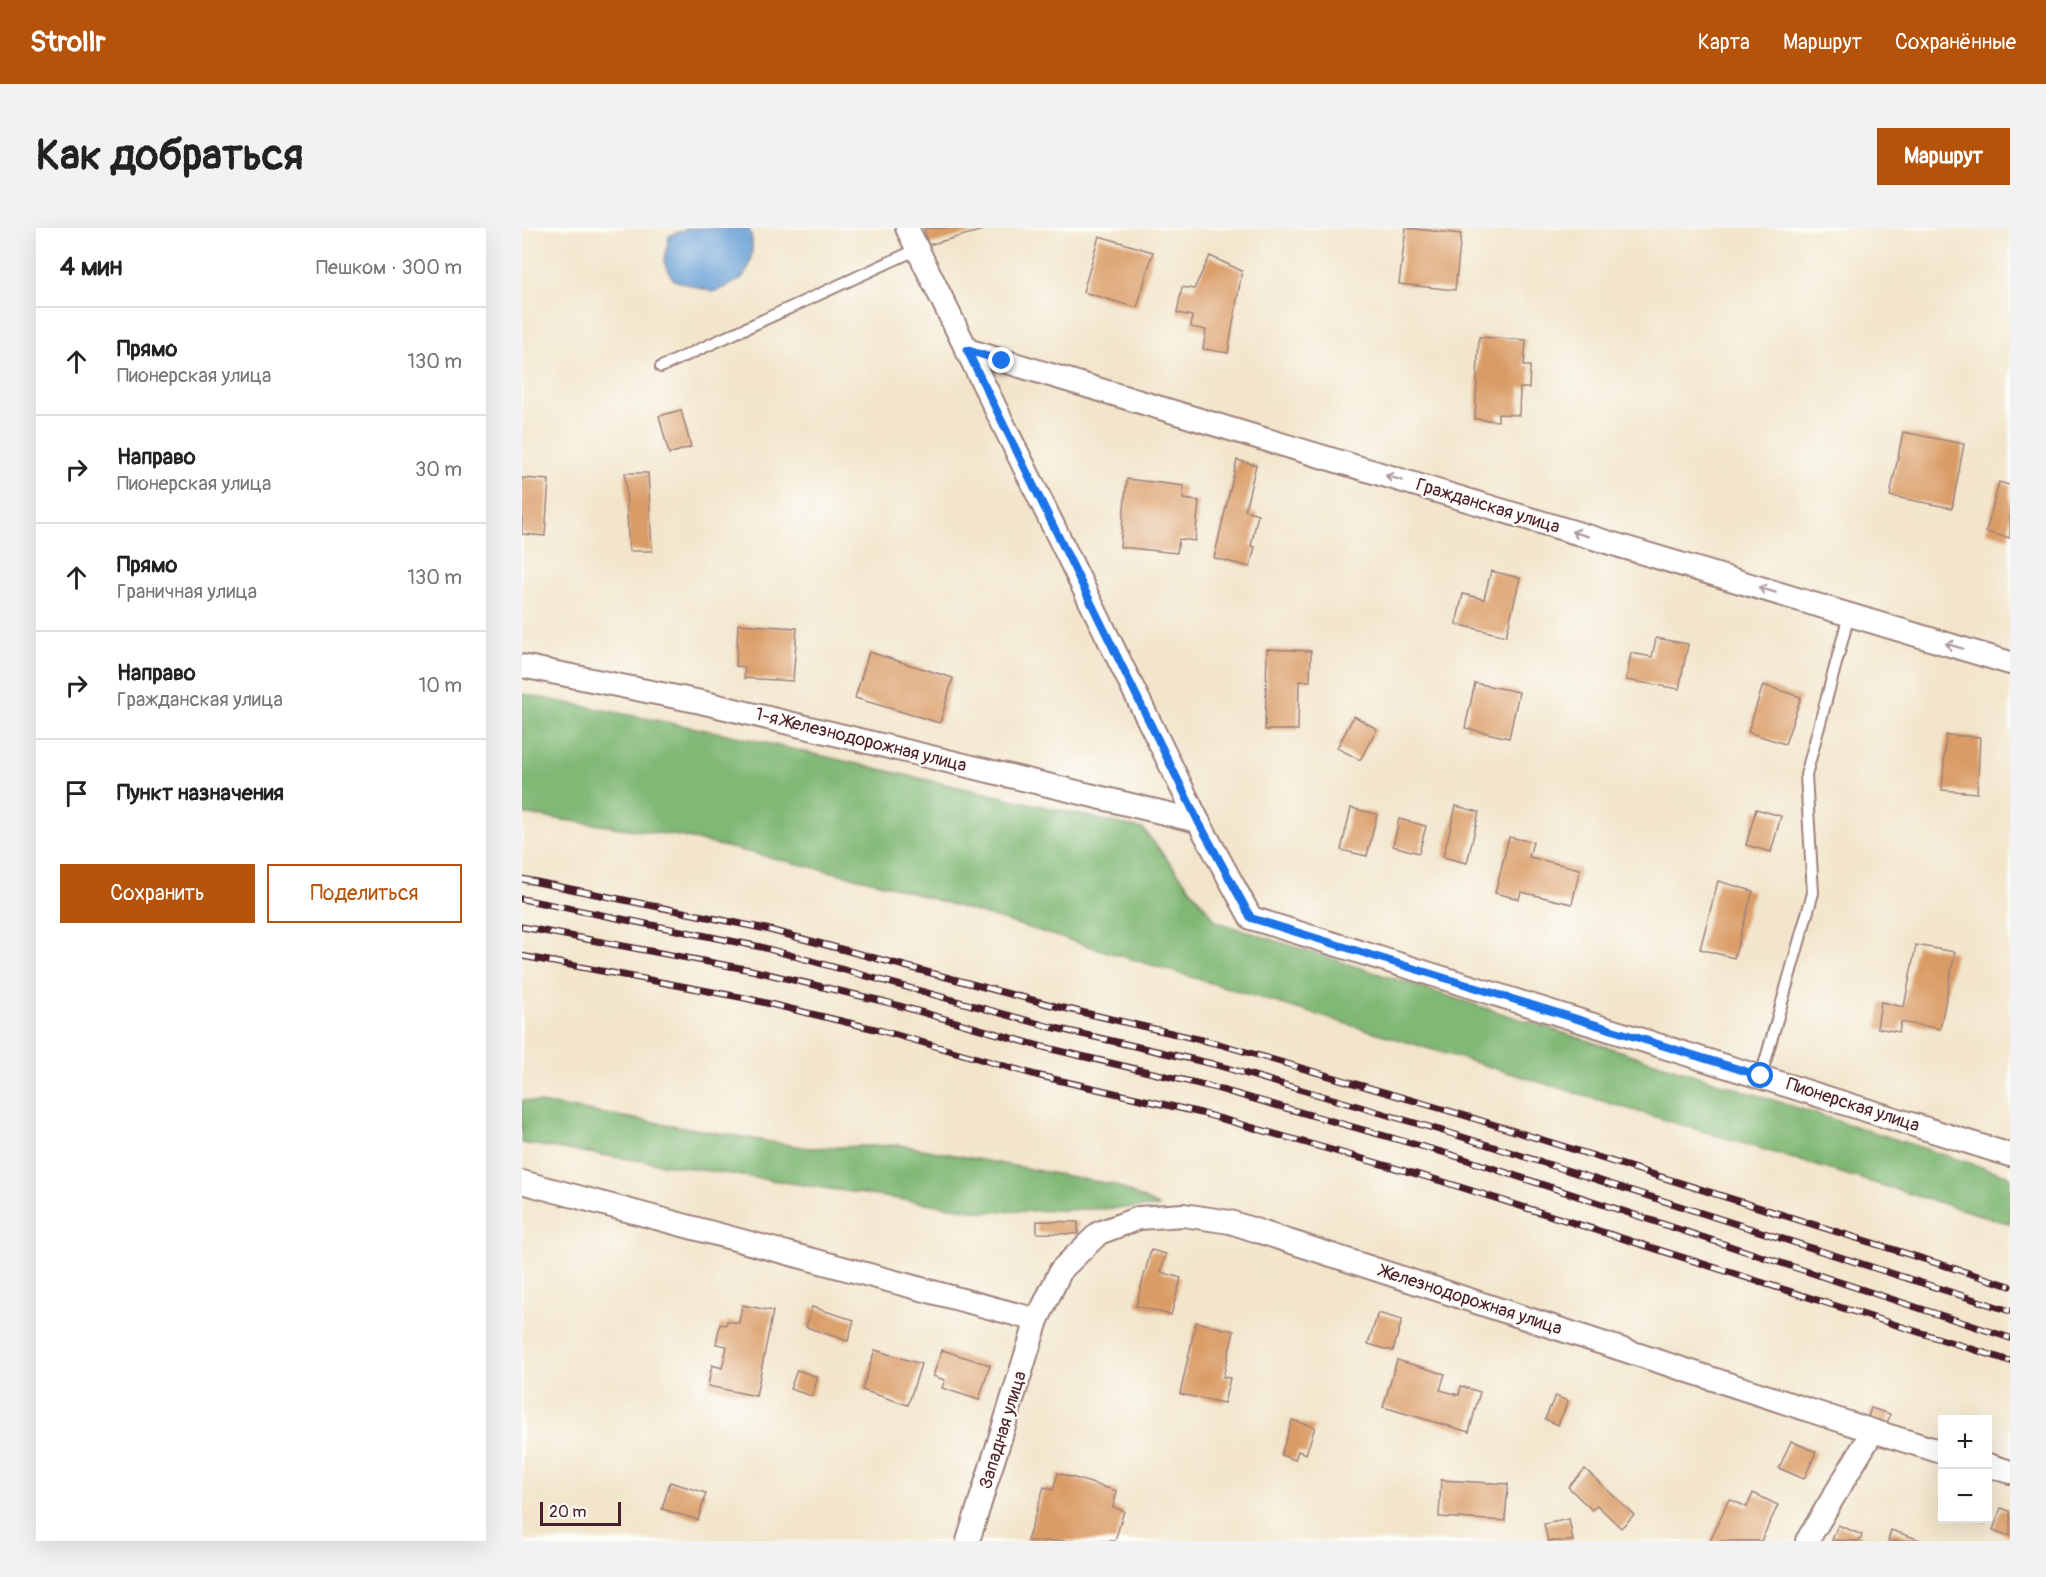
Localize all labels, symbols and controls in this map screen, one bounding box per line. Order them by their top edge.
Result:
text: Strollr [30,25,105,60]
text: Карта [1698,29,1750,56]
text: Маршрут [1783,29,1862,56]
text: Сохранённые [1895,29,2016,56]
button: Маршрут [1877,128,2010,185]
text: Как добраться [36,130,303,182]
text: 4 мин [60,251,122,283]
text: Пешком · 300 m [316,255,462,280]
text: Прямо [117,335,177,363]
icon: ahead [60,345,93,378]
route end [988,347,1014,373]
text: 130 m [407,349,462,374]
text: Пионерская улица [117,363,271,388]
text: Направо [117,443,196,471]
icon: right [60,453,93,486]
text: 30 m [415,457,462,482]
text: Пионерская улица [117,471,271,496]
one-way arrow [1385,472,1404,483]
street label: Гражданская улица [1413,473,1563,539]
one-way arrow [1571,528,1590,539]
text: Прямо [117,551,177,579]
icon: ahead [60,561,93,594]
text: 130 m [407,565,462,590]
text: Граничная улица [117,579,257,604]
one-way arrow [1758,584,1777,595]
one-way arrow [1945,640,1964,651]
text: Направо [117,659,196,687]
icon: right [60,669,93,702]
text: 10 m [418,673,462,698]
text: Гражданская улица [117,687,283,712]
street label: 1-я Железнодорожная улица [753,703,969,777]
icon: arrive [60,777,93,810]
text: Пункт назначения [117,779,284,807]
button: Сохранить [60,864,255,923]
button: Поделиться [267,864,462,923]
route start [1747,1062,1773,1088]
street label: Пионерская улица [1783,1073,1923,1137]
street label: Железнодорожная улица [1374,1259,1565,1340]
street label: Западная улица [974,1368,1032,1492]
map controls [1938,1415,1992,1523]
button: + [1938,1415,1992,1469]
button: − [1938,1469,1992,1523]
scale bar [540,1499,621,1526]
text: 20 m [549,1502,587,1522]

